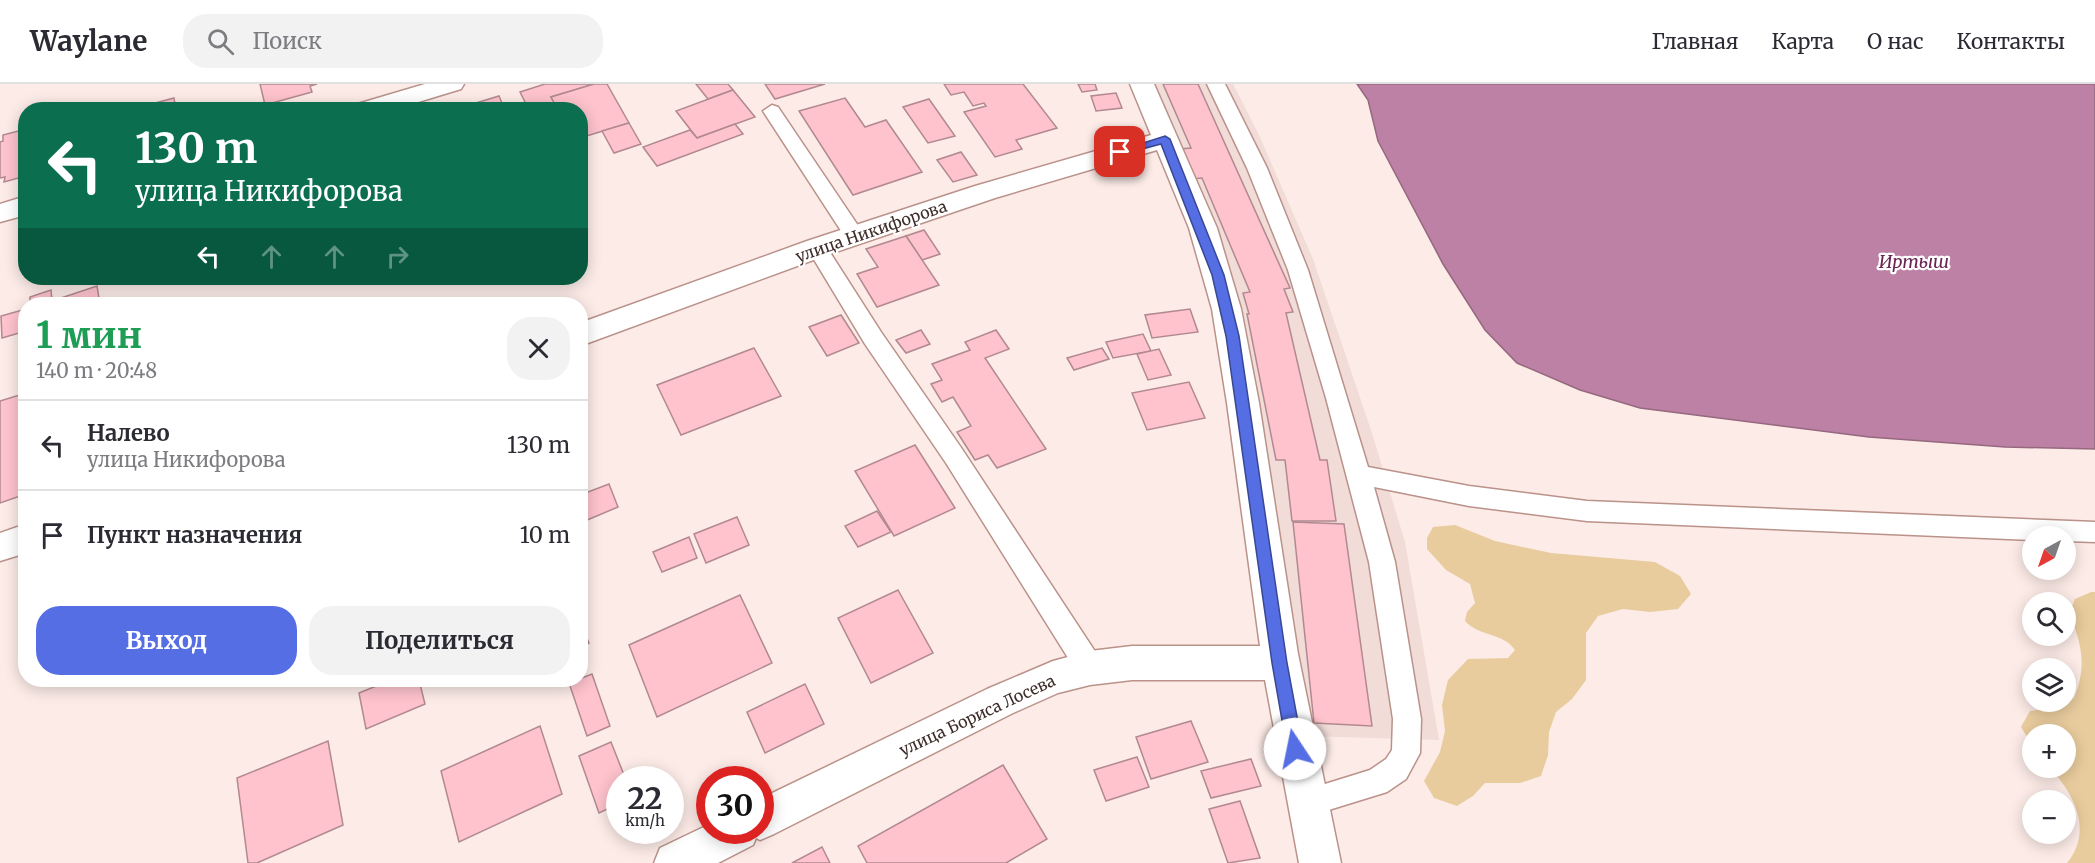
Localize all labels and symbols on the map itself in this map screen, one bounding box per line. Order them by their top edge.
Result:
pin [1094,126,1145,177]
street label: улица Никифорова [793,196,950,266]
water label: Иртыш [1879,250,1949,273]
north arrow [2022,526,2076,580]
street label: улица Бориса Лосева [896,670,1059,760]
position arrow [1263,717,1327,781]
speed limit sign: 30 [696,766,774,844]

